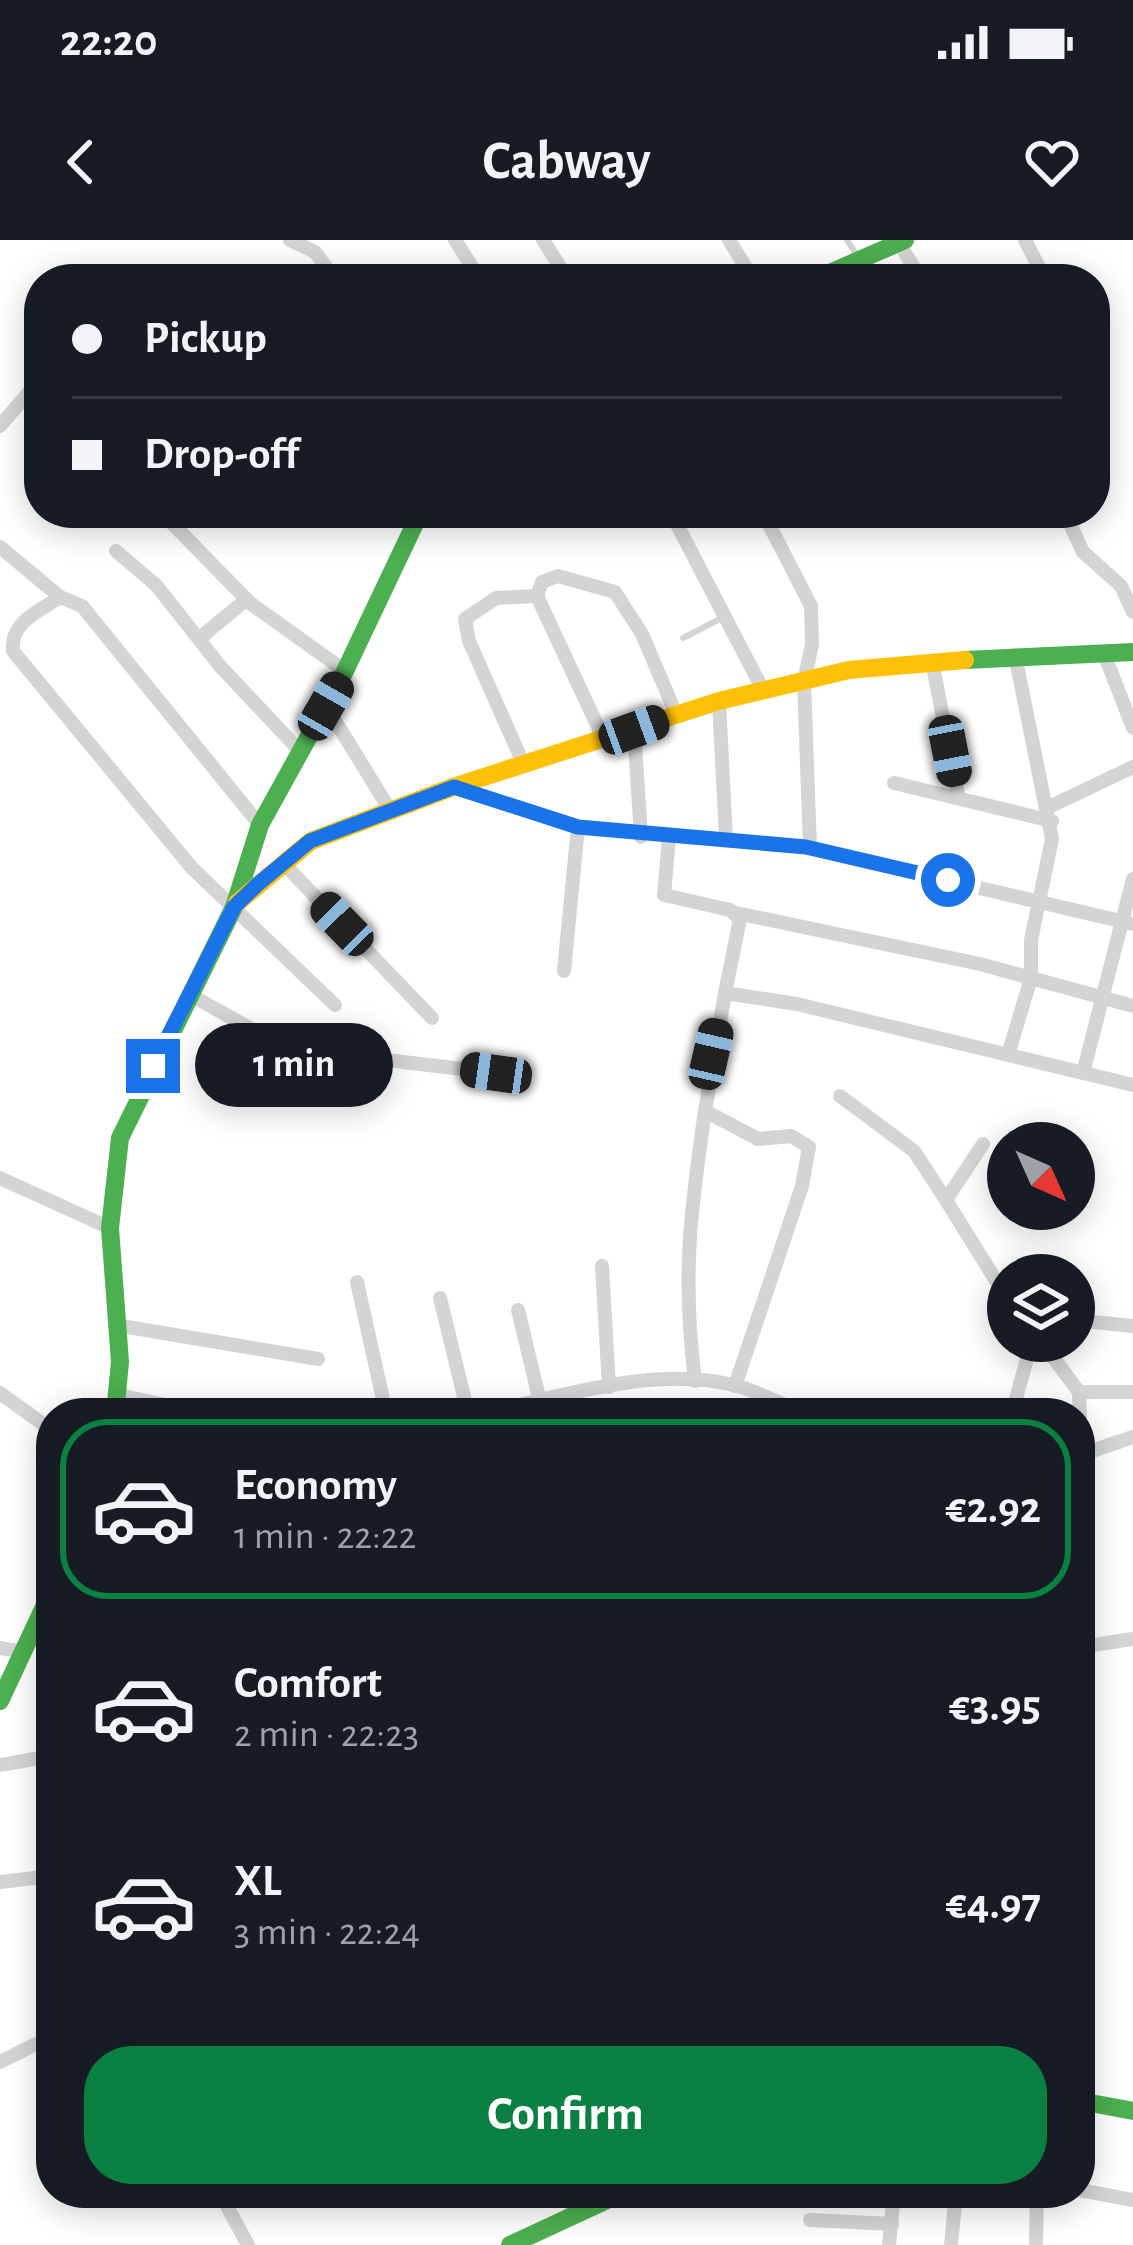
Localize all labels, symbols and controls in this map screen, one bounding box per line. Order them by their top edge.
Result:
text: 22:20 [60,19,157,64]
icon: back [48,129,114,195]
icon: heart [1019,129,1085,195]
text: Cabway [482,135,651,189]
text: Pickup [144,316,267,361]
text: Drop-off [144,432,299,477]
car [292,666,360,746]
car [594,701,674,759]
car [925,712,975,790]
route start [921,853,975,907]
car [304,886,380,962]
car [685,1015,737,1093]
callout: 1 min [195,1024,393,1108]
route end [126,1039,180,1093]
text: 1 min [253,1045,335,1084]
car [458,1050,534,1096]
north arrow [987,1122,1095,1230]
map controls [987,1122,1095,1362]
button: layers [987,1254,1095,1362]
icon: car [90,1455,198,1563]
text: Economy [234,1463,397,1508]
text: €2.92 [946,1486,1041,1531]
text: 1 min · 22:22 [234,1517,416,1556]
icon: car [90,1653,198,1761]
text: Comfort [234,1661,382,1706]
text: €3.95 [949,1684,1041,1729]
text: 2 min · 22:23 [234,1715,419,1754]
icon: car [90,1851,198,1959]
text: XL [234,1859,282,1904]
text: €4.97 [946,1882,1041,1927]
text: 3 min · 22:24 [234,1913,420,1952]
button: Confirm [84,2046,1047,2184]

